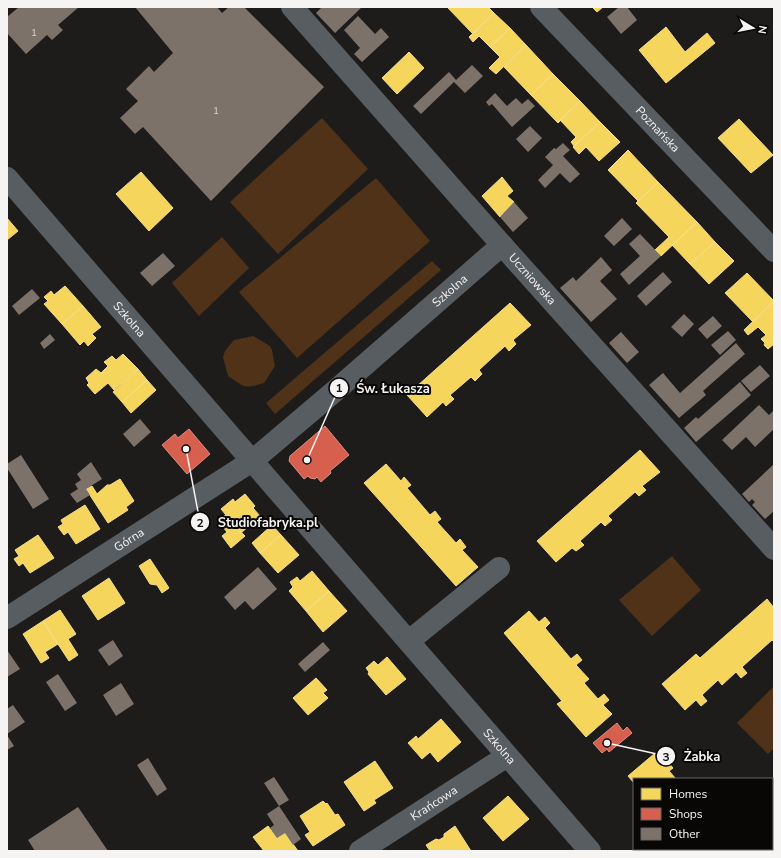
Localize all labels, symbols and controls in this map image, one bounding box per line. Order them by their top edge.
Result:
north arrow [733,8,773,48]
text: N [754,24,770,35]
house number: 1 [31,26,37,40]
street label: Poznańska [632,103,683,156]
house number: 1 [213,104,219,118]
street label: Uczniowska [505,250,560,308]
street label: Szkolna [429,271,471,311]
street label: Szkolna [110,298,149,341]
callout: Św. Łukasza [329,376,438,401]
text: Św. Łukasza [356,379,430,398]
text: 1 [335,380,343,396]
callout: Studiofabryka.pl [190,510,327,535]
text: Studiofabryka.pl [218,514,319,532]
text: 2 [196,515,204,531]
street label: Górna [111,524,147,555]
street label: Szkolna [479,725,519,768]
callout: Żabka [656,744,729,769]
text: Żabka [684,748,720,766]
text: 3 [662,749,670,765]
legend [633,778,773,850]
street label: Krańcowa [407,782,461,824]
text: Homes [669,786,707,802]
text: Shops [669,806,703,822]
text: Other [669,826,701,842]

